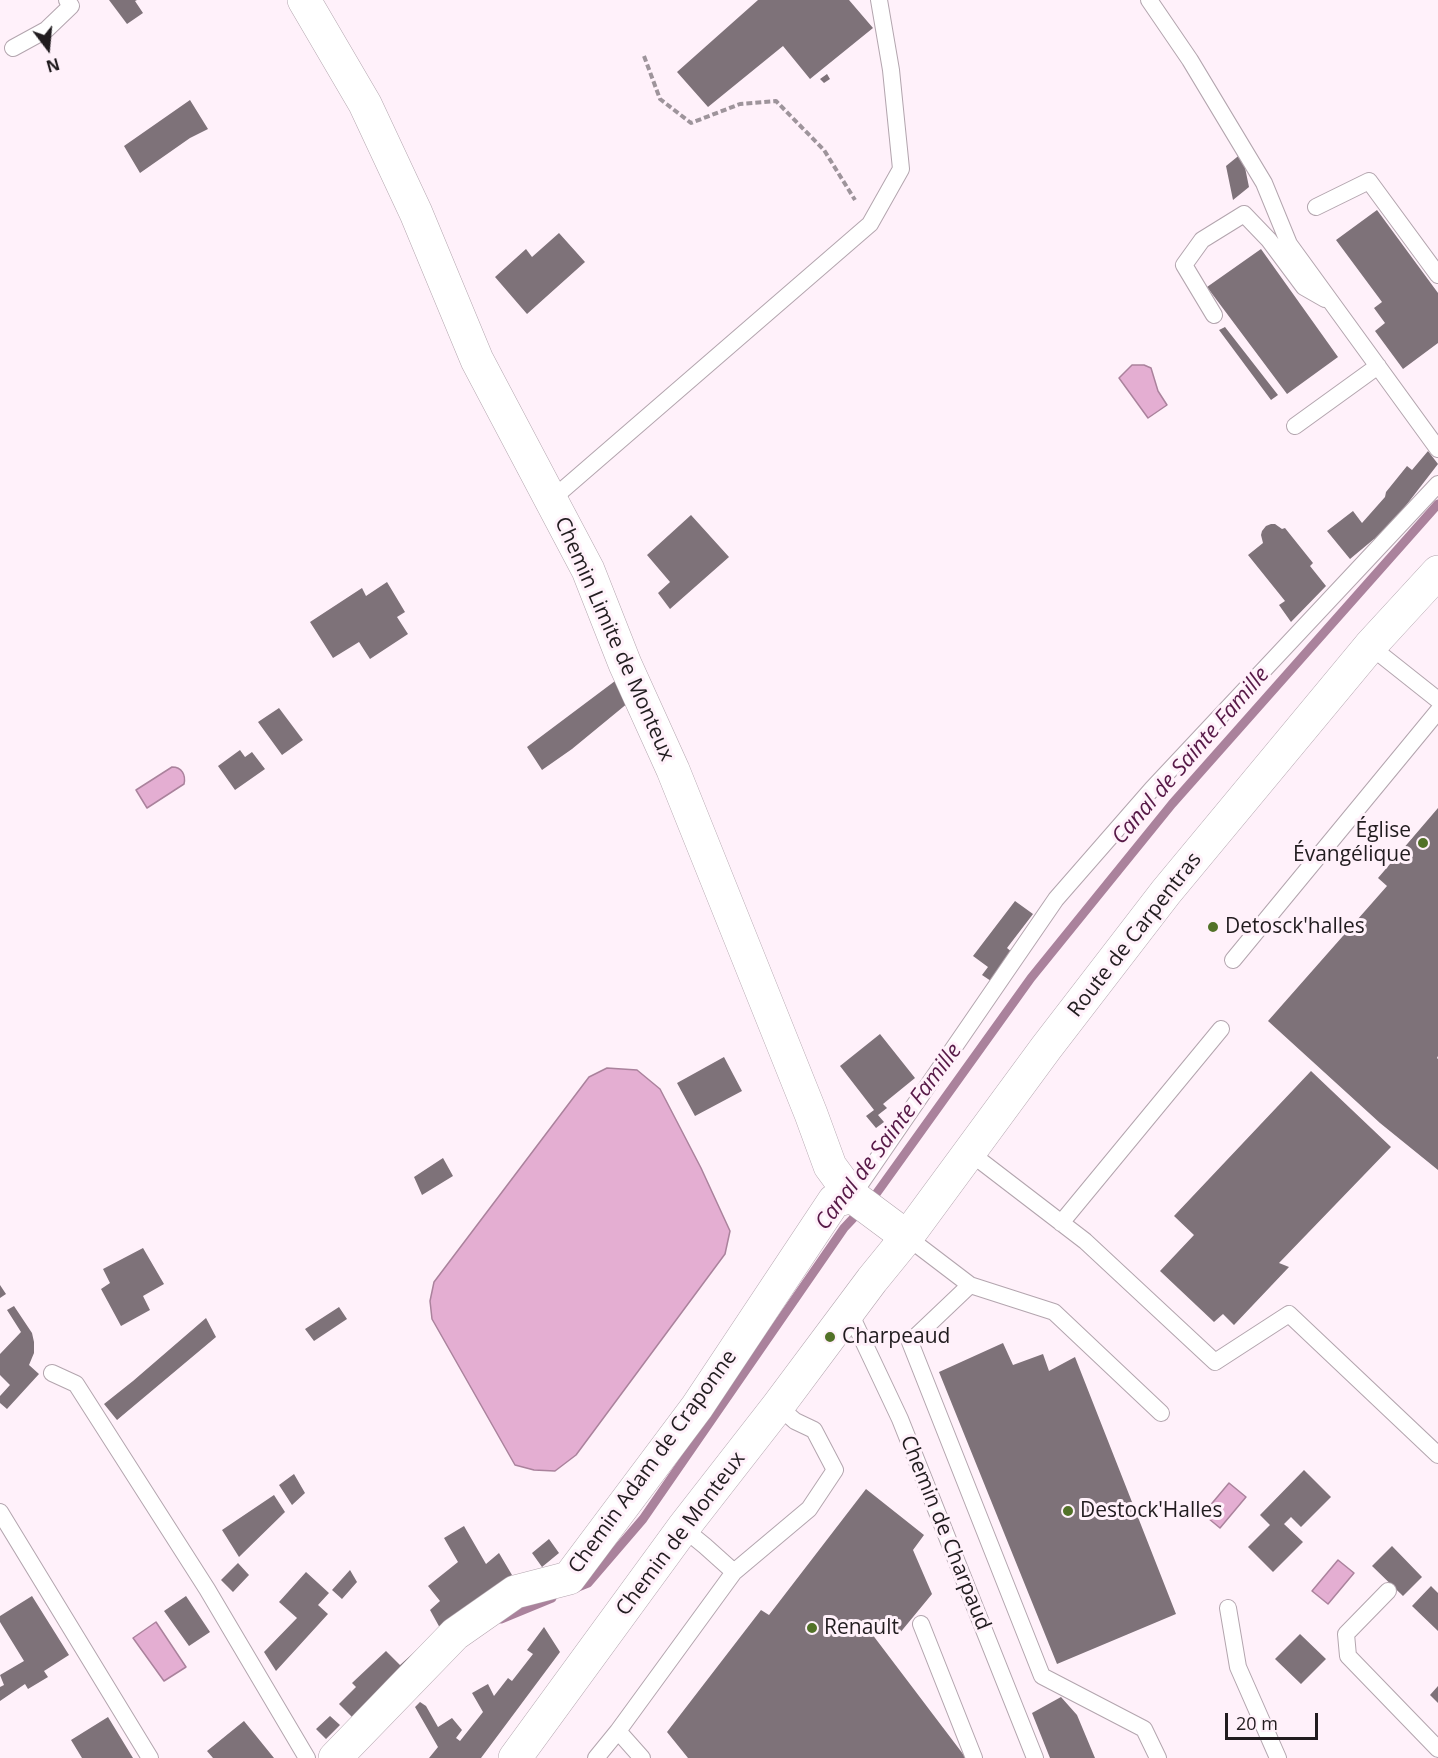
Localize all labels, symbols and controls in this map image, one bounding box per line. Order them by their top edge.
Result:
north arrow [18,18,78,78]
text: N [44,53,62,78]
street label: Chemin Limite de Monteux [549,513,679,765]
water label: Canal de Sainte Famille [1107,662,1275,850]
place label: Église Évangélique [1293,818,1411,868]
marker: Église Évangélique [1416,836,1430,850]
street label: Route de Carpentras [1063,848,1207,1022]
place label: Detosck'halles [1225,914,1365,940]
marker: Detosck'halles [1206,920,1220,934]
water label: Canal de Sainte Famille [810,1039,968,1235]
place label: Charpeaud [842,1324,950,1350]
marker: Charpeaud [823,1330,837,1344]
street label: Chemin Adam de Craponne [563,1345,743,1579]
street label: Chemin de Charpaud [894,1432,996,1634]
street label: Chemin de Monteux [611,1447,751,1621]
place label: Destock'Halles [1080,1498,1222,1524]
marker: Destock'Halles [1061,1504,1075,1518]
place label: Renault [824,1615,899,1641]
marker: Renault [805,1621,819,1635]
scale bar [1228,1701,1321,1739]
text: 20 m [1236,1711,1278,1735]

